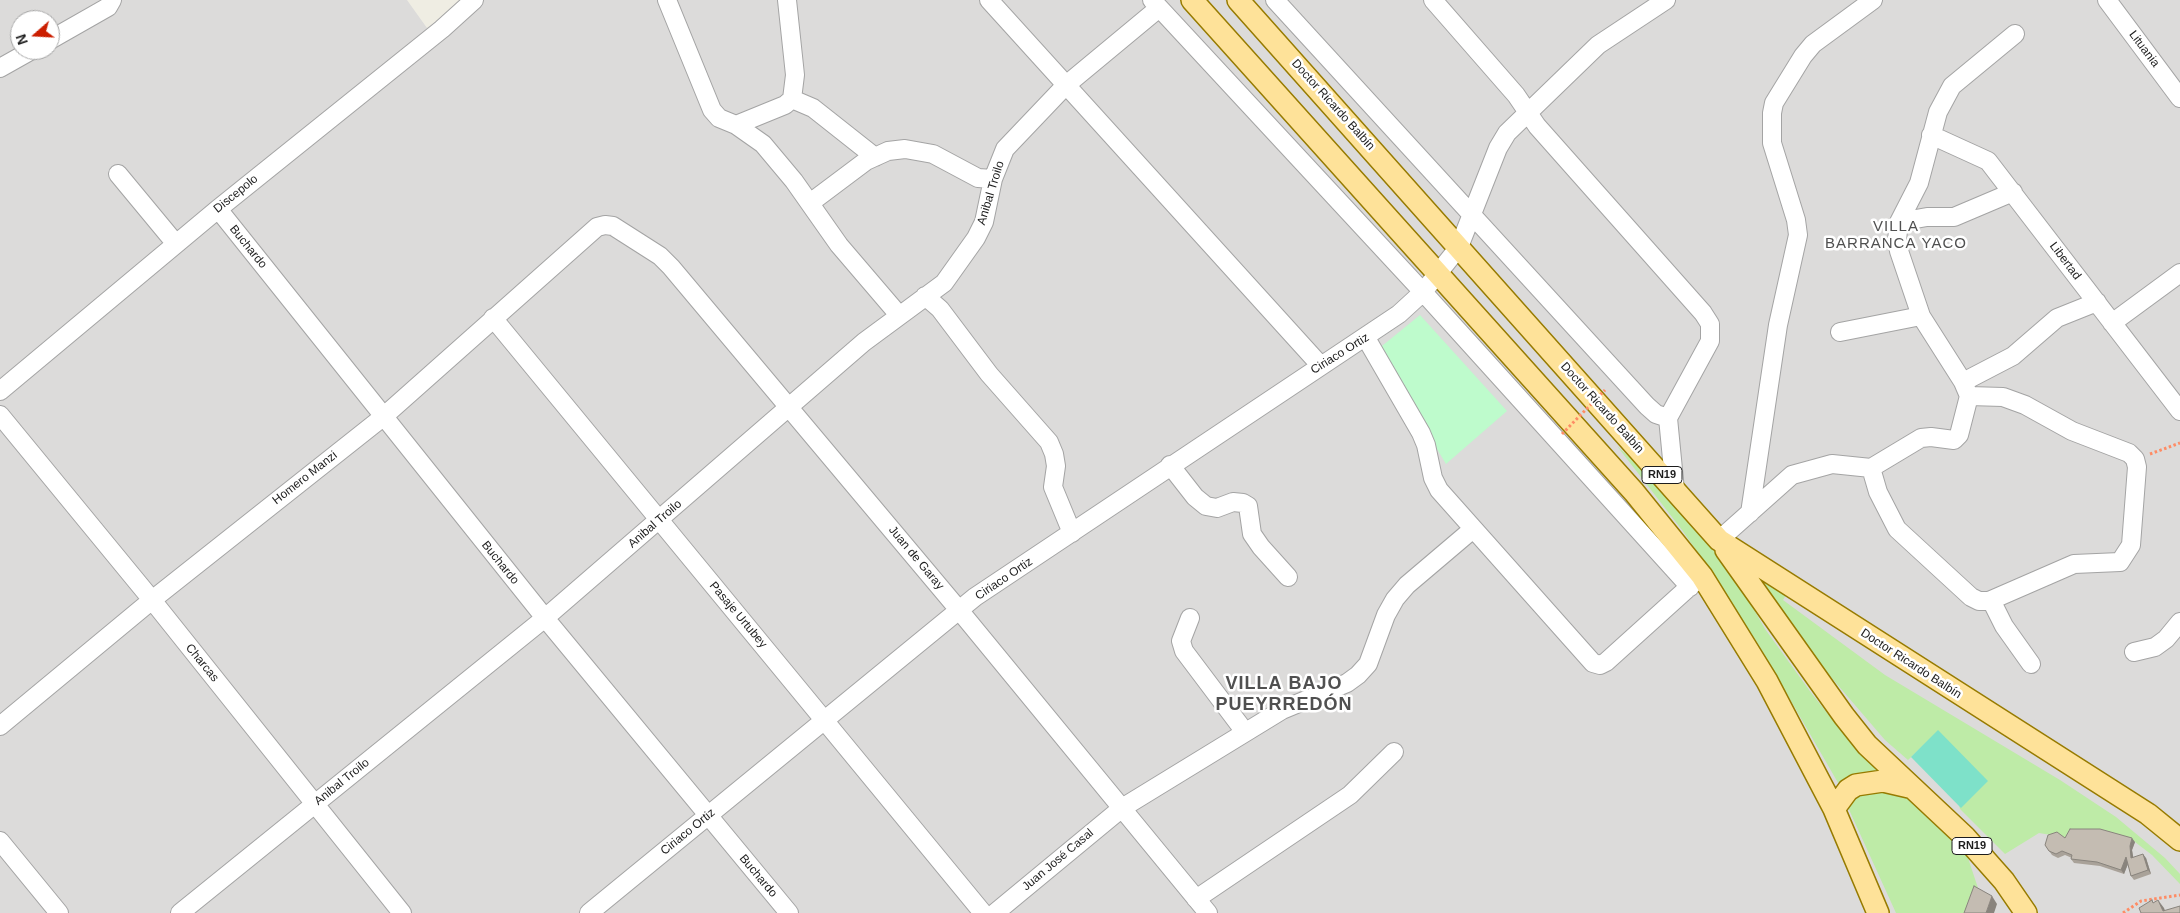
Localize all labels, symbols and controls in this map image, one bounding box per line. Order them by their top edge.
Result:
north arrow [10,10,60,60]
street label: Lituania [2126,28,2162,70]
text: N [13,32,31,47]
street label: Doctor Ricardo Balbín [1288,57,1378,153]
street label: Anibal Troilo [974,159,1008,227]
street label: Discepolo [211,172,261,216]
district label: VILLA BARRANCA YACO [1823,218,1969,253]
street label: Buchardo [226,223,270,271]
street label: Libertad [2046,239,2084,283]
street label: Ciriaco Ortiz [1308,330,1372,378]
street label: Doctor Ricardo Balbín [1557,360,1647,456]
street label: Homero Manzi [270,448,340,508]
road number: RN19 [1642,466,1682,484]
street label: Anibal Troilo [625,497,685,551]
street label: Juan de Garay [885,523,947,593]
street label: Buchardo [478,539,522,587]
street label: Ciriaco Ortiz [973,555,1035,603]
street label: Pasaje Urtubey [706,579,770,651]
street label: Doctor Ricardo Balbín [1858,626,1964,702]
street label: Charcas [182,641,222,685]
district label: VILLA BAJO PUEYRREDÓN [1214,673,1354,716]
street label: Anibal Troilo [312,756,372,808]
street label: Ciriaco Ortiz [658,806,718,858]
street label: Juan José Casal [1019,826,1097,894]
road number: RN19 [1952,838,1992,854]
street label: Buchardo [736,852,780,900]

